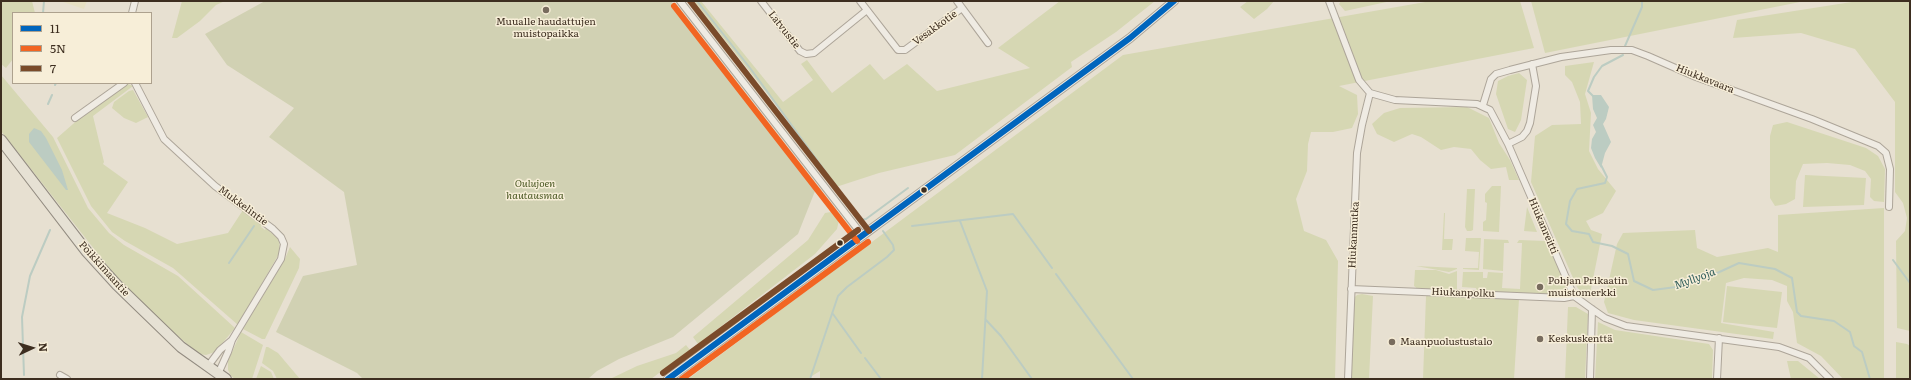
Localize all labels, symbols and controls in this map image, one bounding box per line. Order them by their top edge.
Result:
marker: Muualle haudattujen muistopaikka [541,5,551,15]
street label: Vesakkotie [911,8,959,48]
street label: Latvustie [766,9,802,51]
legend [12,12,152,84]
place label: Muualle haudattujen muistopaikka [496,16,596,40]
text: 11 [50,19,60,37]
text: 5N [50,39,66,57]
text: 7 [50,59,56,77]
street label: Hiukkavaara [1674,62,1736,96]
park label: Oulujoen hautausmaa [506,178,564,202]
street label: Mukkelintie [216,184,270,228]
unlabelled marker [919,185,929,195]
street label: Hiukanreitti [1526,196,1560,256]
street label: Hiukanmutka [1346,201,1362,269]
unlabelled marker [835,238,845,248]
street label: Poikkimaantie [76,239,132,299]
water label: Myllyoja [1673,265,1717,293]
place label: Pohjan Prikaatin muistomerkki [1548,275,1628,298]
marker: Pohjan Prikaatin muistomerkki [1535,282,1545,292]
street label: Hiukanpolku [1431,286,1495,300]
north arrow [12,328,52,368]
place label: Keskuskenttä [1548,333,1613,345]
marker: Keskuskenttä [1535,334,1545,344]
place label: Maanpuolustustalo [1400,336,1492,348]
marker: Maanpuolustustalo [1387,337,1397,347]
text: N [36,342,52,352]

